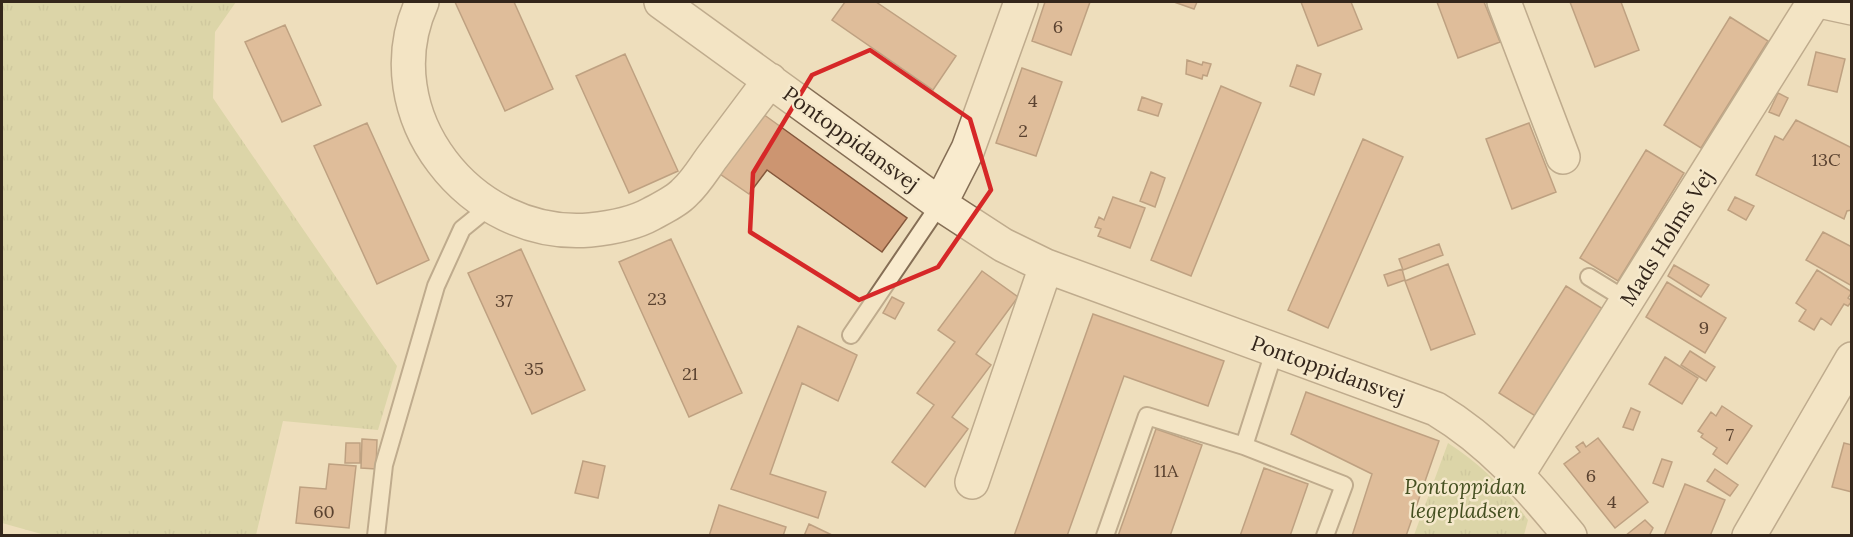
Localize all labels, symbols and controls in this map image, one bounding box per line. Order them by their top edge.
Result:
house number: 6 [1053,15,1063,38]
street label: Pontoppidansvej [778,80,925,197]
house number: 4 [1028,89,1038,112]
house number: 2 [1018,119,1028,142]
house number: 13C [1811,148,1841,171]
street label: Mads Holms Vej [1614,165,1719,311]
house number: 23 [647,287,667,310]
house number: 37 [495,289,513,312]
house number: 9 [1699,316,1709,339]
street label: Pontoppidansvej [1247,329,1409,410]
house number: 35 [524,357,544,380]
house number: 21 [682,362,698,385]
house number: 7 [1726,423,1734,446]
house number: 11A [1154,459,1179,482]
house number: 6 [1586,464,1596,487]
park label: Pontoppidan legepladsen [1404,473,1526,524]
house number: 4 [1607,490,1617,513]
house number: 60 [313,500,335,523]

